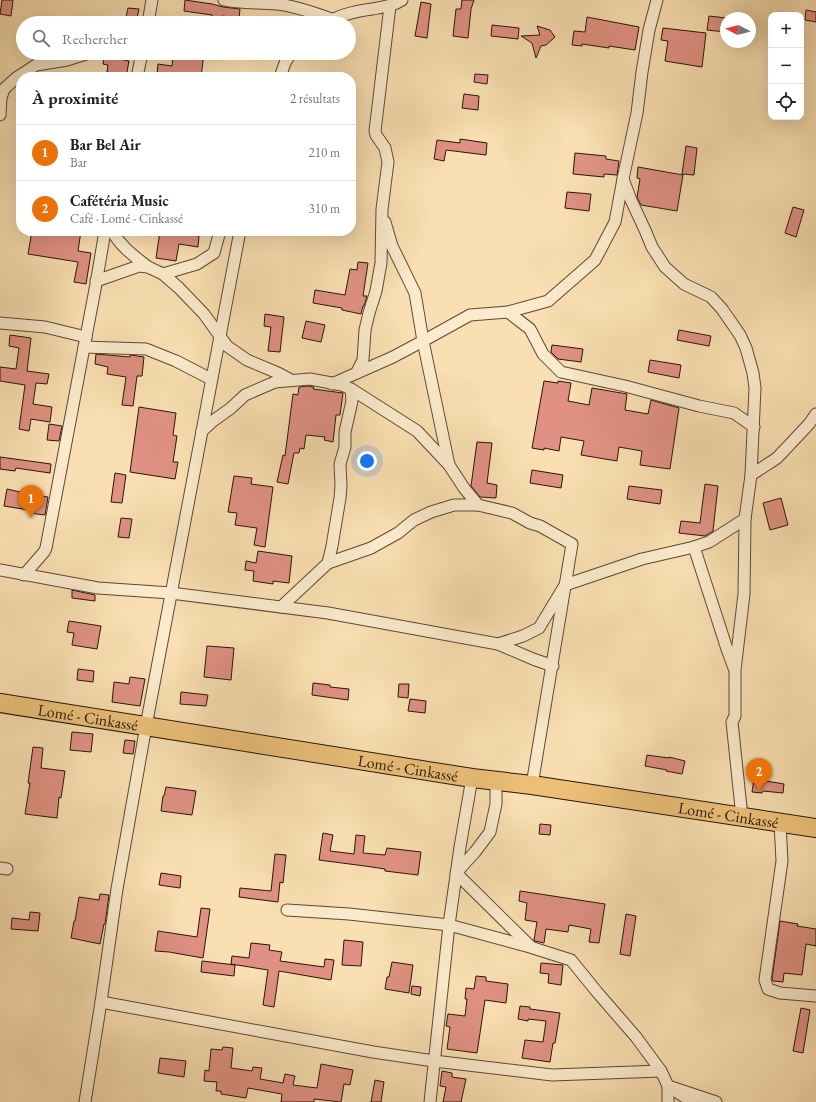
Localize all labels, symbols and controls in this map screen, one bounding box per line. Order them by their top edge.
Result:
north arrow [720,12,756,48]
map controls [768,12,804,120]
button: + [768,12,804,48]
search box [16,16,356,60]
icon: search [30,27,52,49]
text: Rechercher [62,29,128,48]
button: − [768,48,804,84]
button: locate [768,84,804,120]
text: À proximité [32,87,118,109]
text: 2 résultats [290,90,340,107]
text: Bar Bel Air [70,135,141,154]
text: 1 [42,144,48,161]
text: 210 m [309,144,340,161]
text: Bar [70,154,87,171]
text: Cafétéria Music [70,191,169,210]
text: 2 [42,200,48,217]
text: 310 m [309,200,340,217]
text: Café · Lomé - Cinkassé [70,210,183,227]
your location [357,451,377,471]
pin: 1 [18,485,44,518]
street label: Lomé - Cinkassé [36,699,139,735]
street label: Lomé - Cinkassé [356,750,459,786]
pin: 2 [746,758,772,791]
street label: Lomé - Cinkassé [677,797,780,833]

